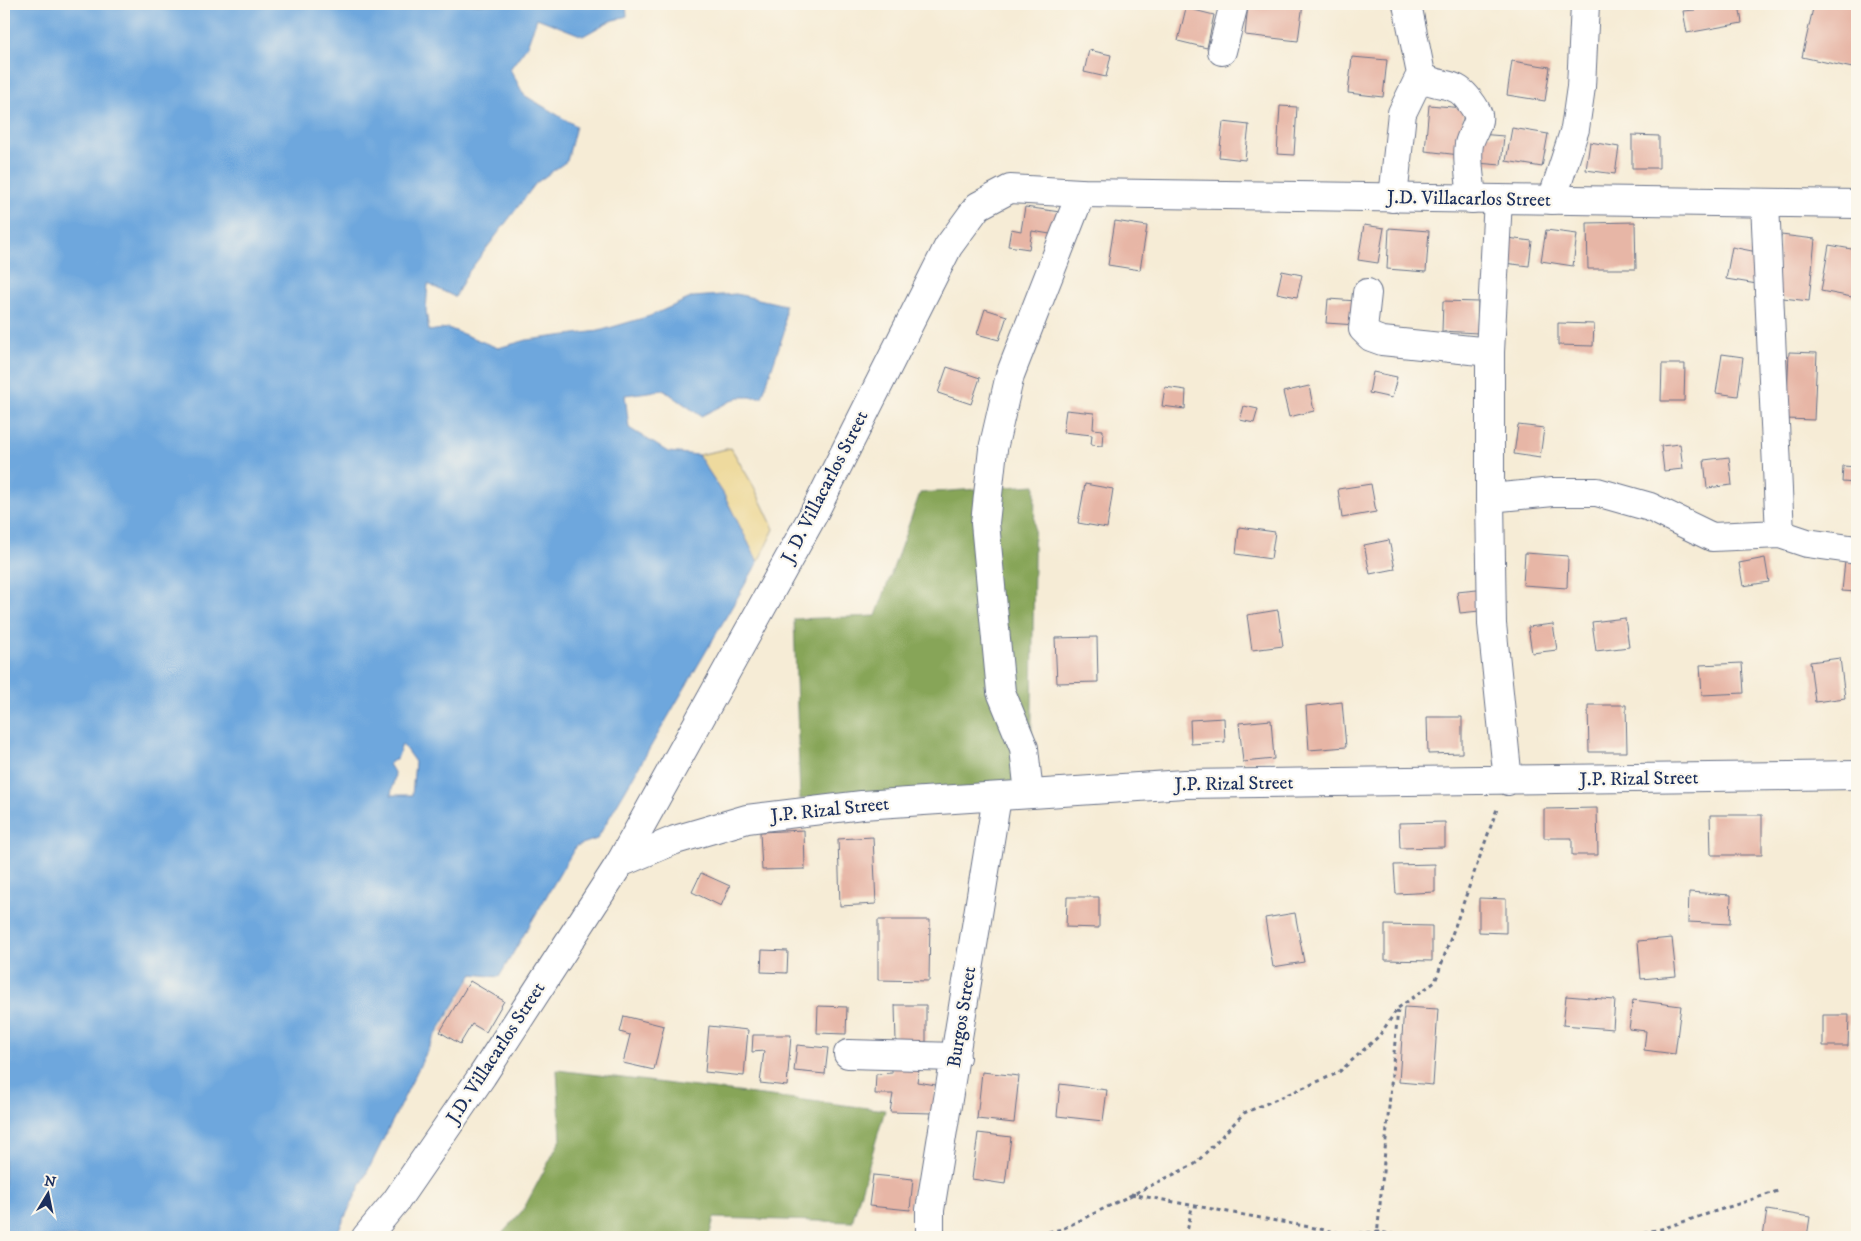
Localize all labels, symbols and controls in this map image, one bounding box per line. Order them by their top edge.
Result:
street label: J.D. Villacarlos Street [1385,186,1551,212]
street label: J. D. Villacarlos Street [776,407,873,569]
street label: J.P. Rizal Street [1577,766,1699,792]
street label: J.P. Rizal Street [1172,771,1294,797]
street label: J.P. Rizal Street [768,792,890,828]
street label: Burgos Street [943,965,981,1069]
street label: J.D. Villacarlos Street [441,978,550,1130]
north arrow [22,1168,72,1218]
text: N [43,1172,58,1192]

